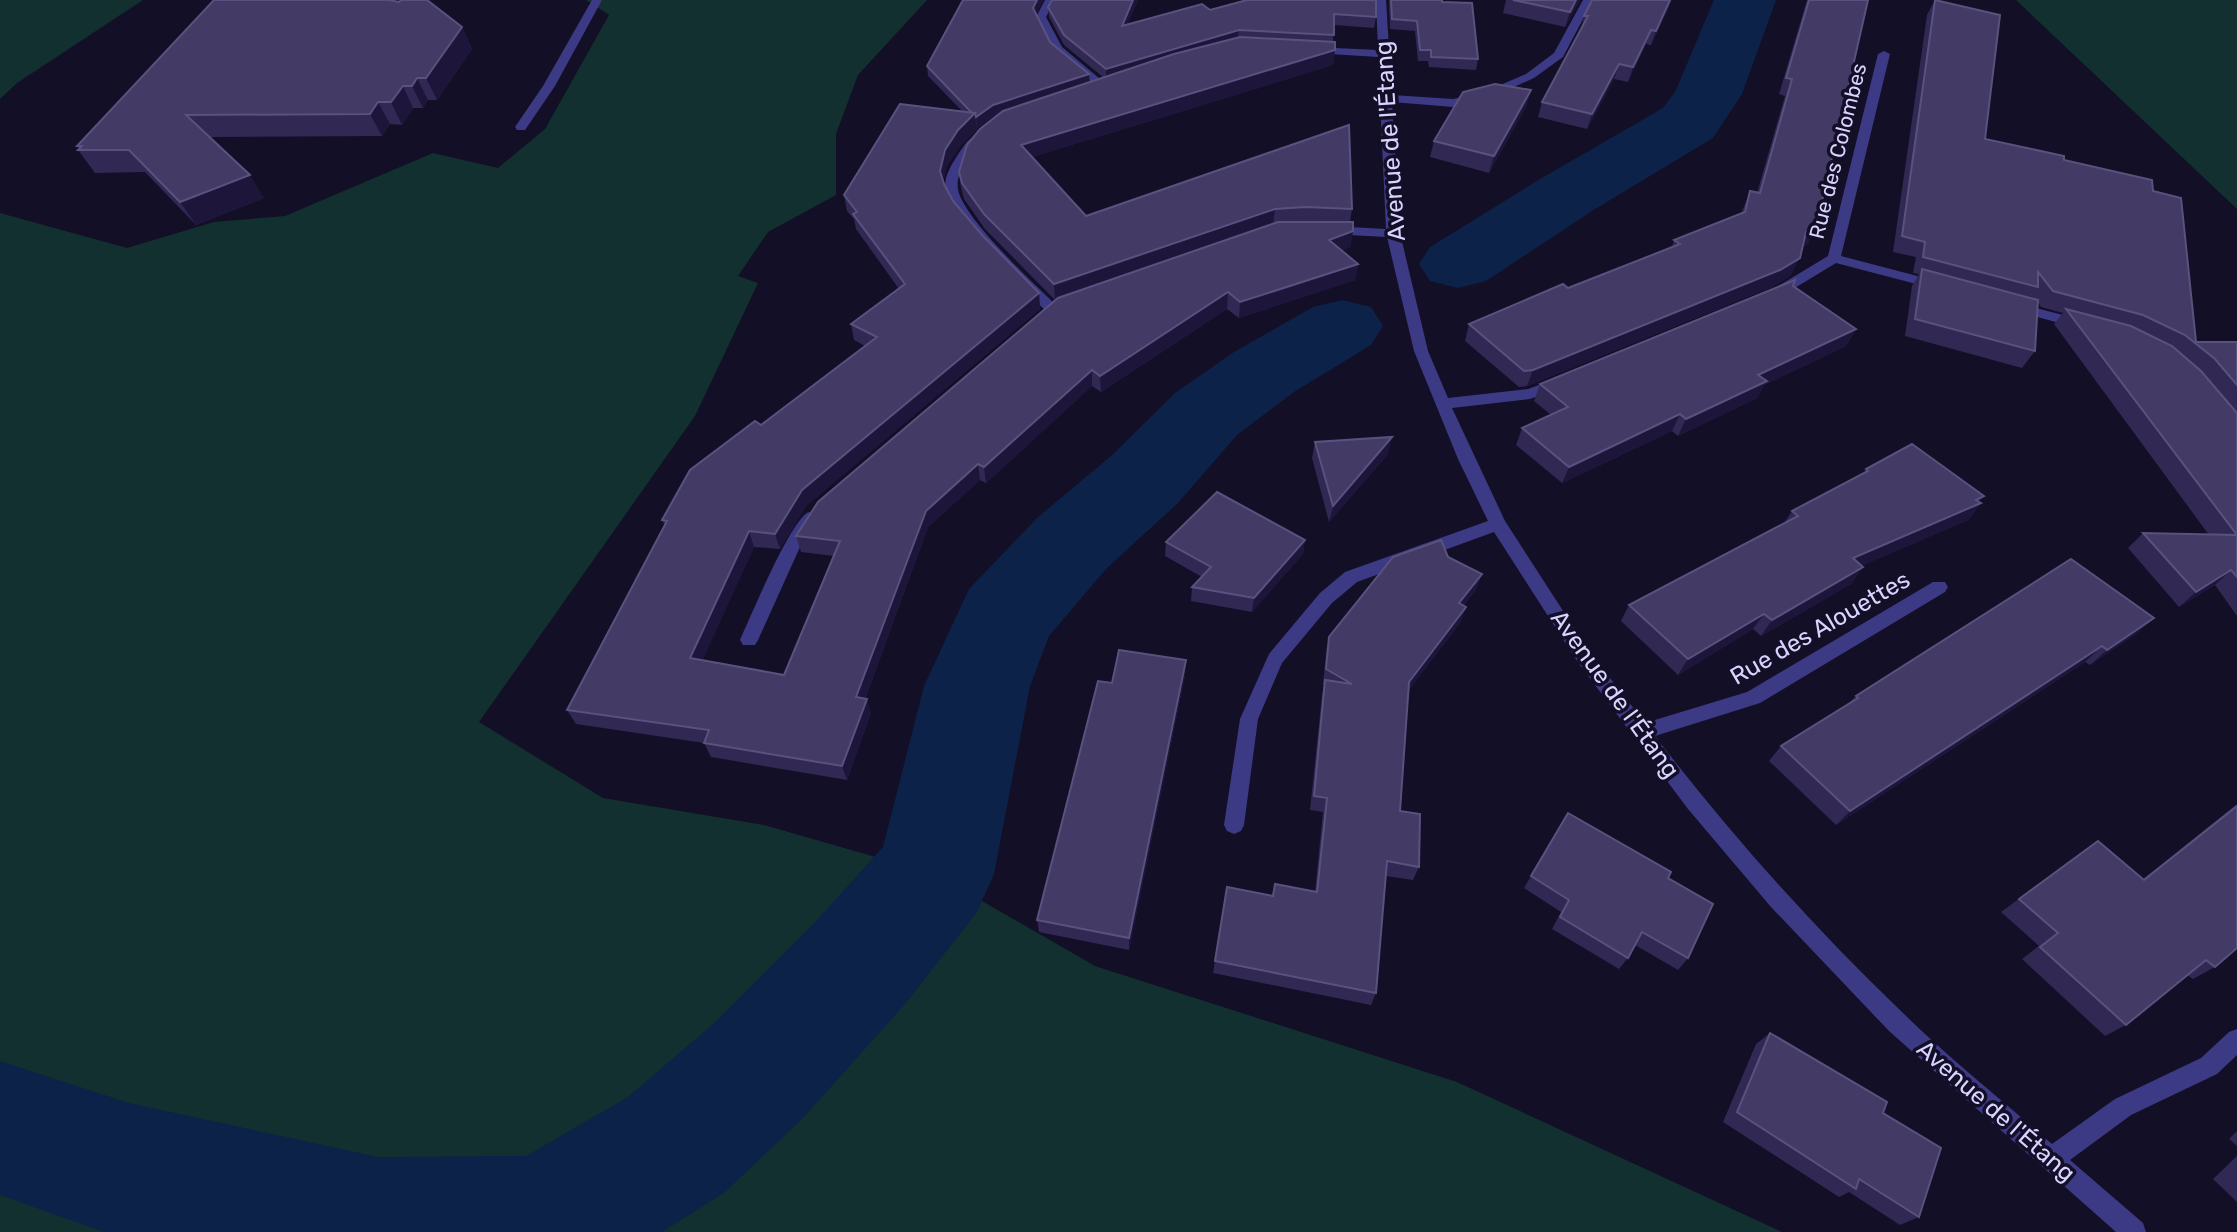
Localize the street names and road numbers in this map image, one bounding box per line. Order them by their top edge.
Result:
street label: Avenue de l'Étang [1369,40,1411,242]
street label: Rue des Colombes [1804,60,1871,241]
street label: Rue des Alouettes [1725,565,1915,691]
street label: Avenue de l'Étang [1545,605,1685,783]
street label: Avenue de l'Étang [1911,1035,2081,1187]

